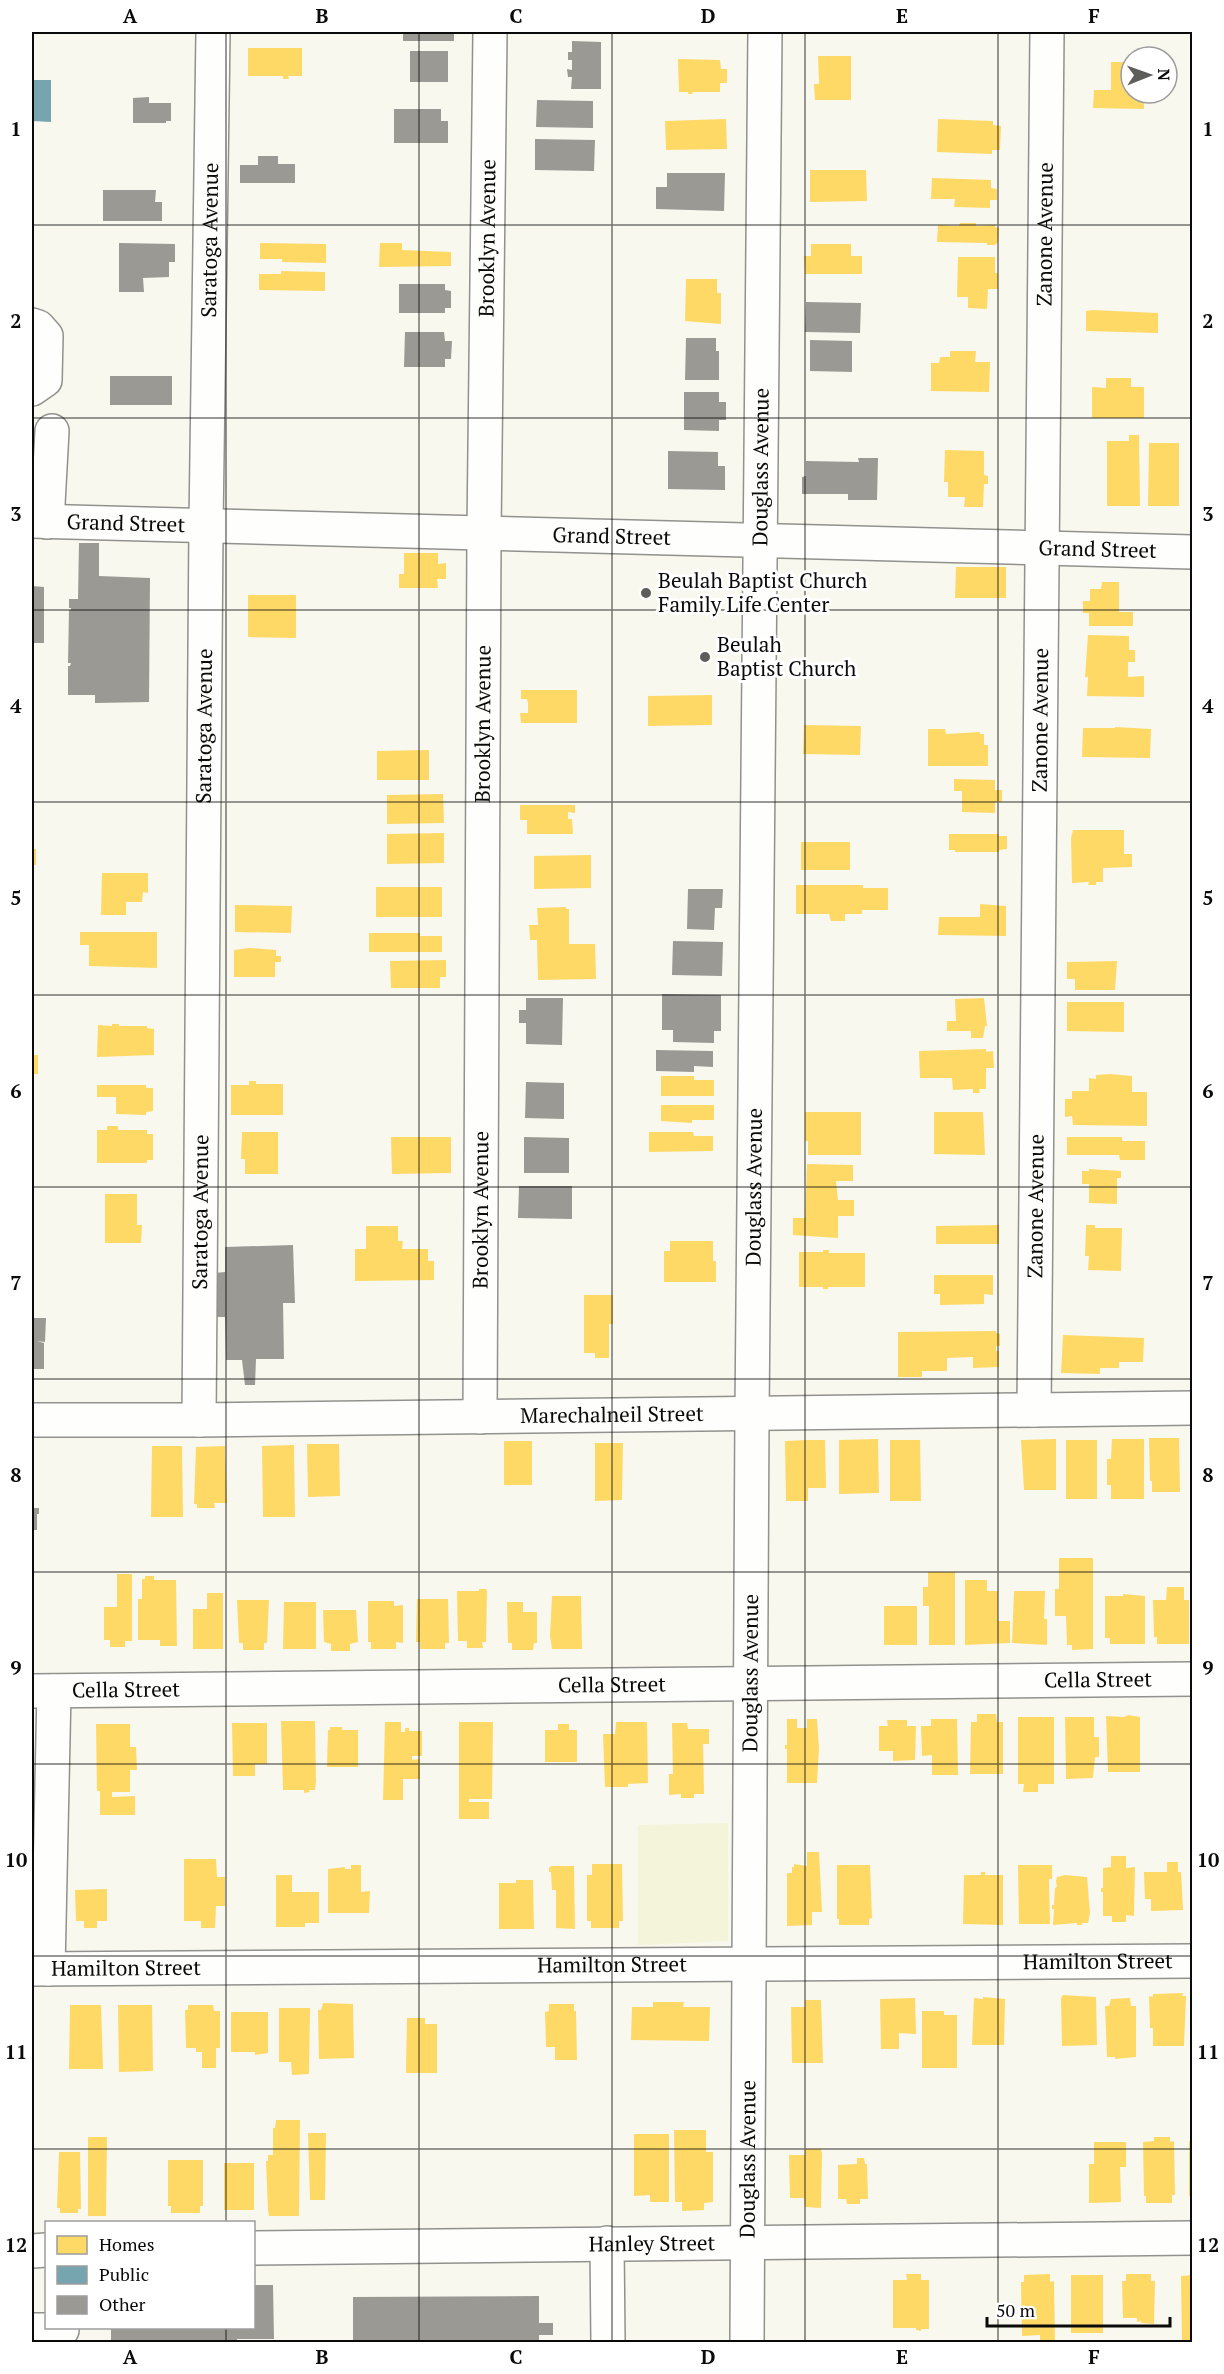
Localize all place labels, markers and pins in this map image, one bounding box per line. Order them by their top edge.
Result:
place label: Beulah Baptist Church Family Life Center [658,566,867,618]
marker: Beulah Baptist Church Family Life Center [639,586,653,600]
place label: Beulah Baptist Church [717,630,856,682]
marker: Beulah Baptist Church [698,650,712,664]

